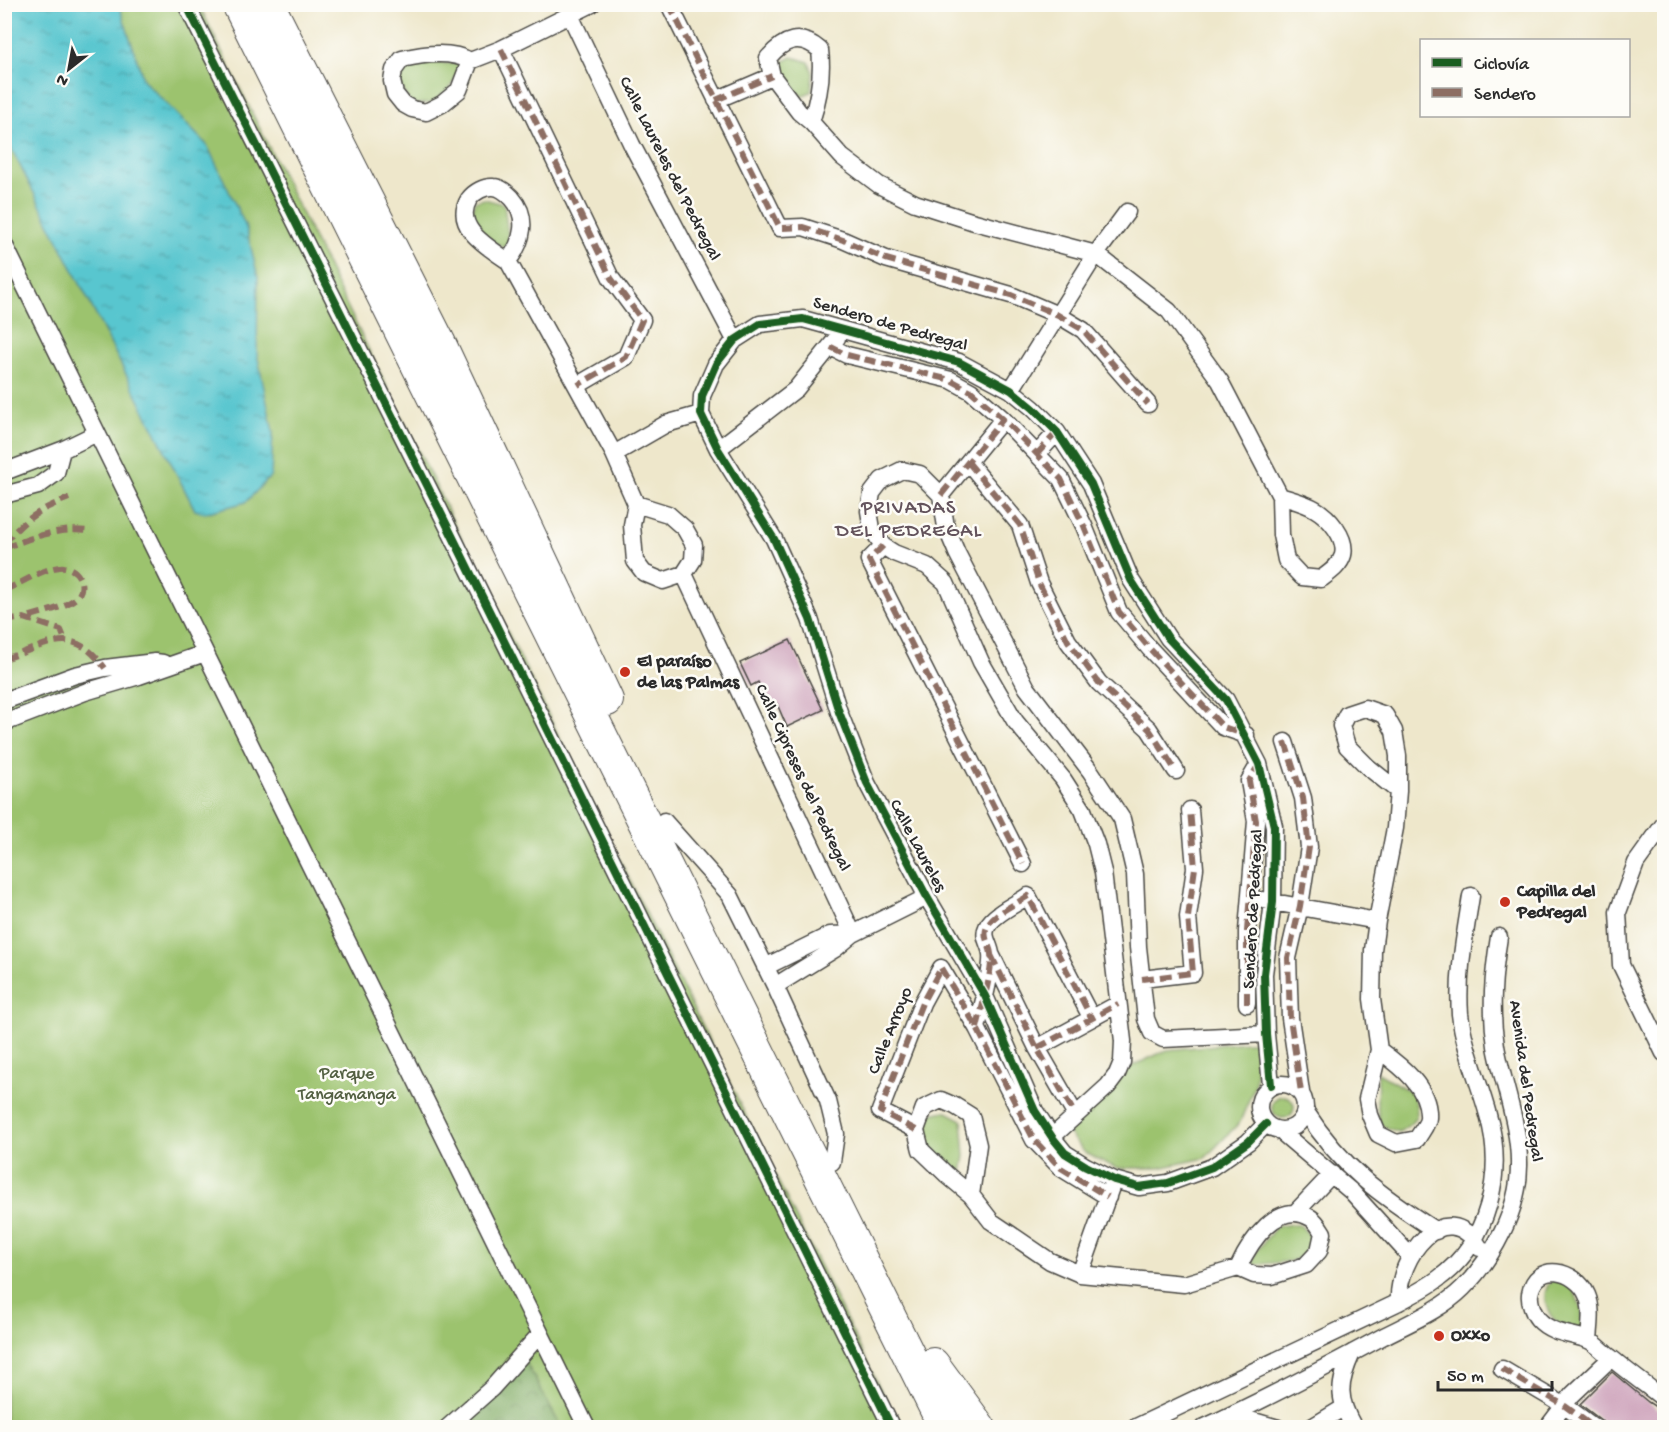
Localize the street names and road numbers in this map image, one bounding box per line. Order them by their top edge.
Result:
street label: Calle Laureles del Pedregal [613,73,725,265]
street label: Sendero de Pedregal [810,293,970,357]
street label: Calle Cipreses del Pedregal [749,681,855,875]
street label: Calle Laureles [884,796,951,897]
street label: Sendero de Pedregal [1239,829,1269,989]
street label: Calle Arroyo [864,984,918,1078]
street label: Avenida del Pedregal [1503,999,1547,1163]

